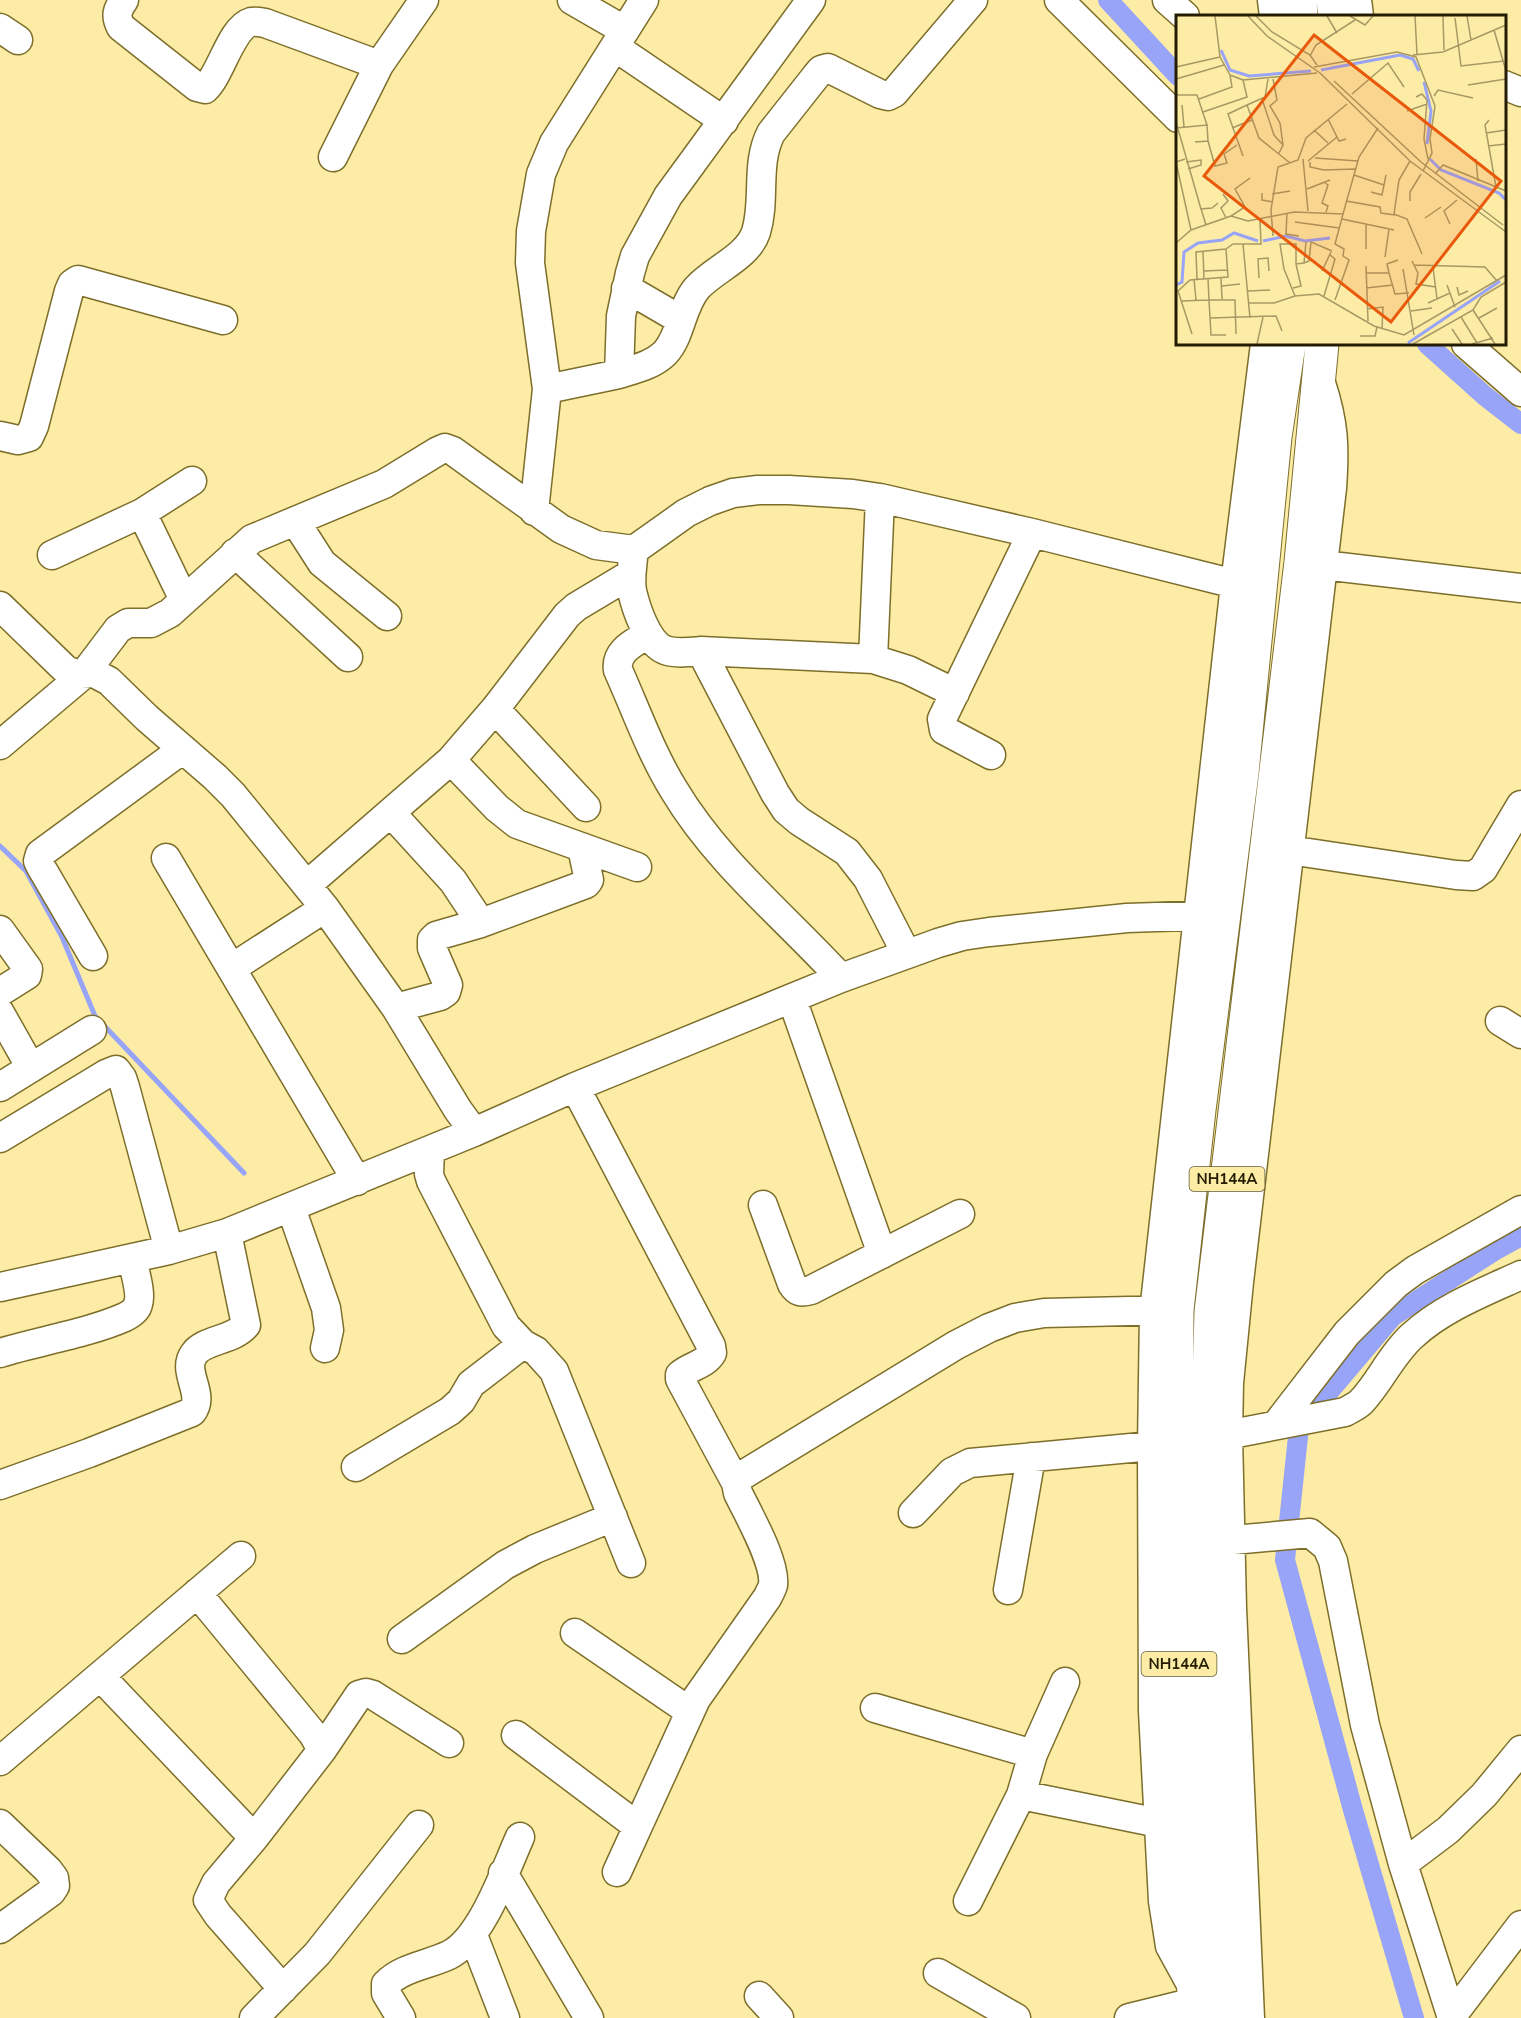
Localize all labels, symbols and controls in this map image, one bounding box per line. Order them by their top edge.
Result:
inset map [1176,15,1506,345]
road number: NH144A [1190,1167,1264,1191]
road number: NH144A [1142,1652,1216,1676]

